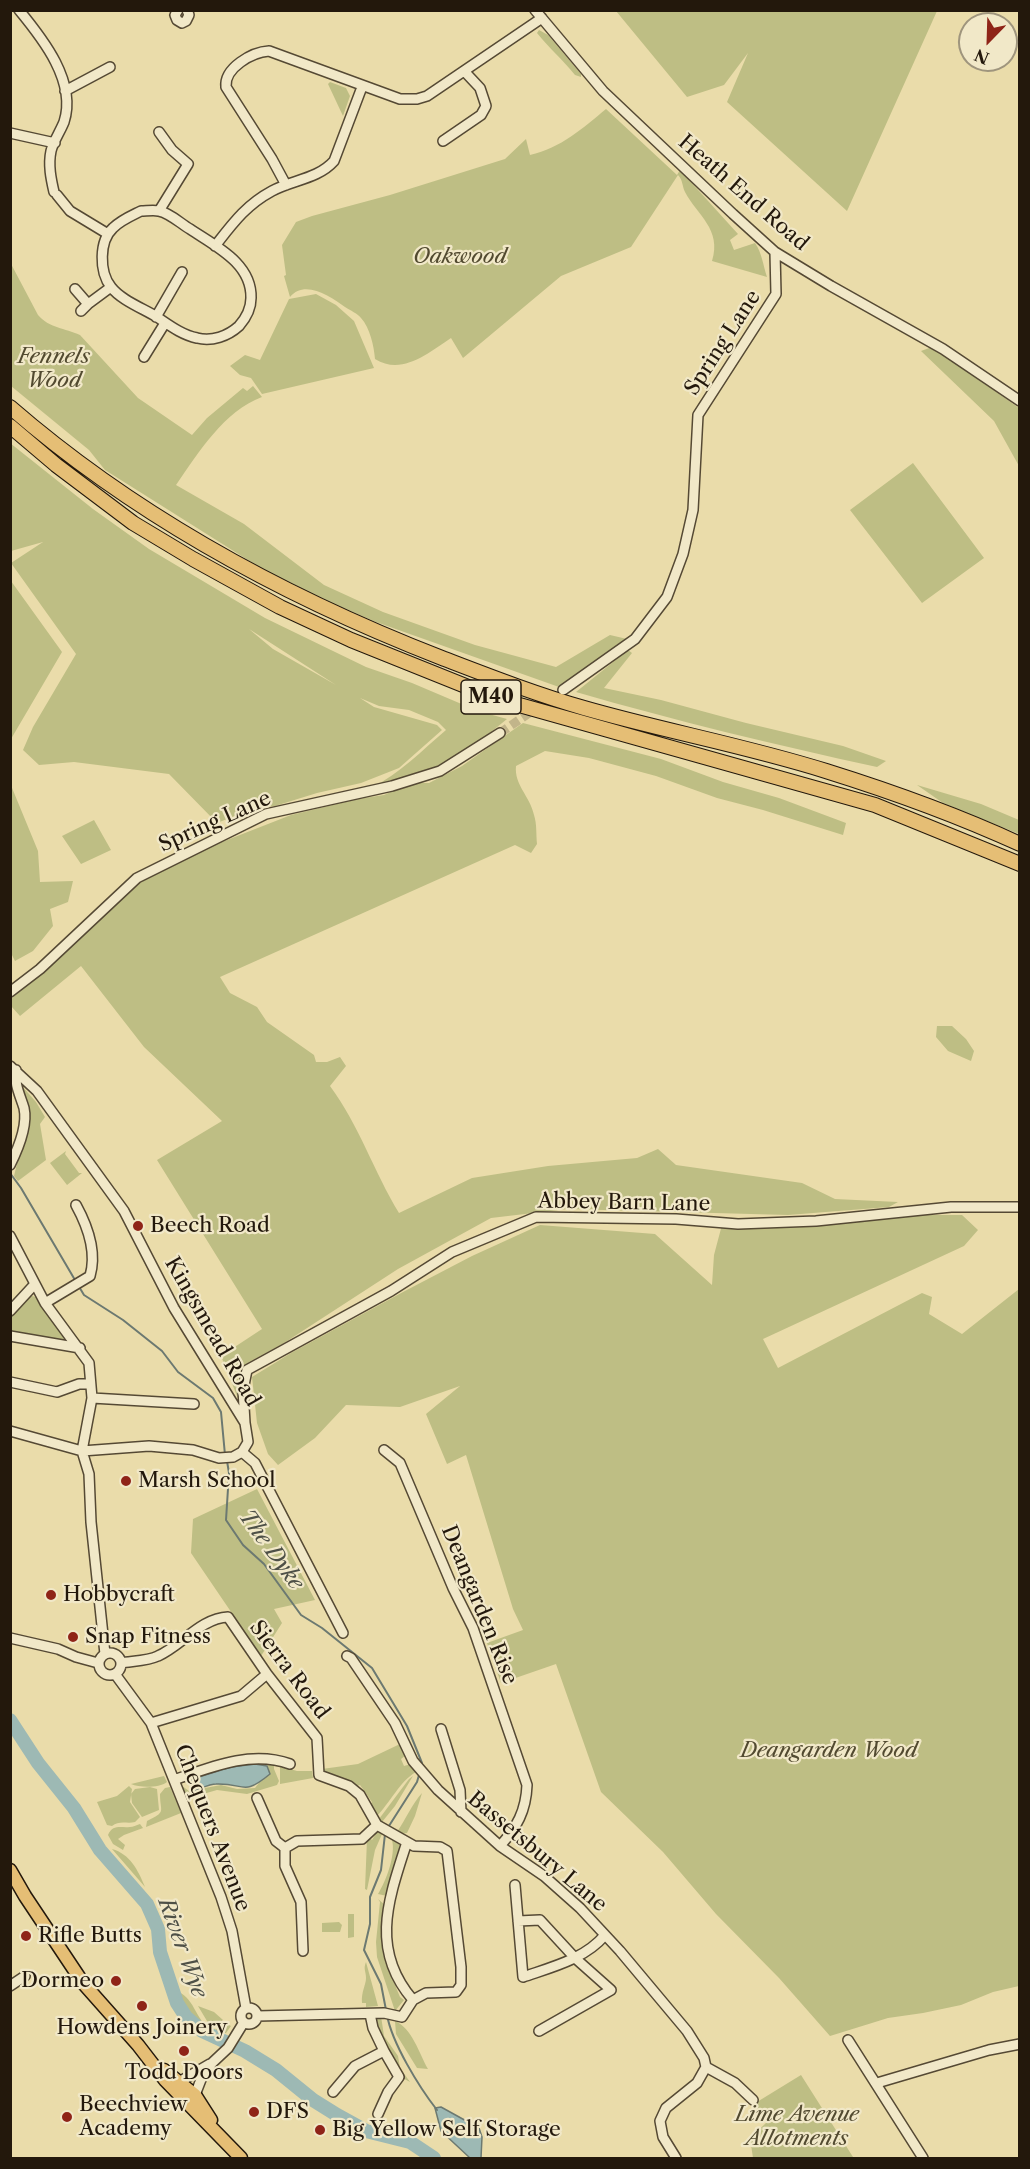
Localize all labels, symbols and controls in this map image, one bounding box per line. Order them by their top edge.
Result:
north arrow [958,12,1018,72]
text: N [971,45,992,69]
street label: Heath End Road [673,130,813,256]
park label: Oakwood [413,244,507,270]
street label: Spring Lane [680,286,766,400]
park label: Fennels Wood [18,344,90,394]
road number: M40 [461,680,521,714]
street label: Spring Lane [155,786,275,858]
street label: Abbey Barn Lane [537,1189,711,1217]
place label: Beech Road [150,1213,270,1239]
marker: Beech Road [131,1219,145,1233]
street label: Kingsmead Road [159,1253,265,1411]
place label: Marsh School [138,1468,276,1494]
marker: Marsh School [119,1474,133,1488]
water label: The Dyke [233,1505,309,1595]
street label: Deangarden Rise [436,1522,522,1688]
place label: Hobbycraft [63,1582,175,1608]
marker: Hobbycraft [44,1588,58,1602]
street label: Sierra Road [244,1616,334,1724]
place label: Snap Fitness [85,1624,211,1650]
marker: Snap Fitness [66,1630,80,1644]
park label: Deangarden Wood [741,1738,917,1764]
street label: Chequers Avenue [169,1741,255,1915]
street label: Bassetsbury Lane [462,1786,612,1918]
water label: River Wye [152,1894,212,2002]
place label: Rifle Butts [38,1923,142,1949]
marker: Rifle Butts [19,1929,33,1943]
place label: Dormeo [21,1968,104,1994]
marker: Dormeo [109,1974,123,1988]
marker: Howdens Joinery [135,1999,149,2013]
place label: Howdens Joinery [57,2015,227,2041]
marker: Todd Doors [177,2044,191,2058]
place label: Todd Doors [125,2060,243,2086]
place label: Beechview Academy [79,2092,187,2142]
place label: DFS [266,2099,309,2125]
park label: Lime Avenue Allotments [735,2102,859,2152]
marker: DFS [247,2105,261,2119]
marker: Beechview Academy [60,2110,74,2124]
place label: Big Yellow Self Storage [332,2117,561,2143]
marker: Big Yellow Self Storage [313,2123,327,2137]

